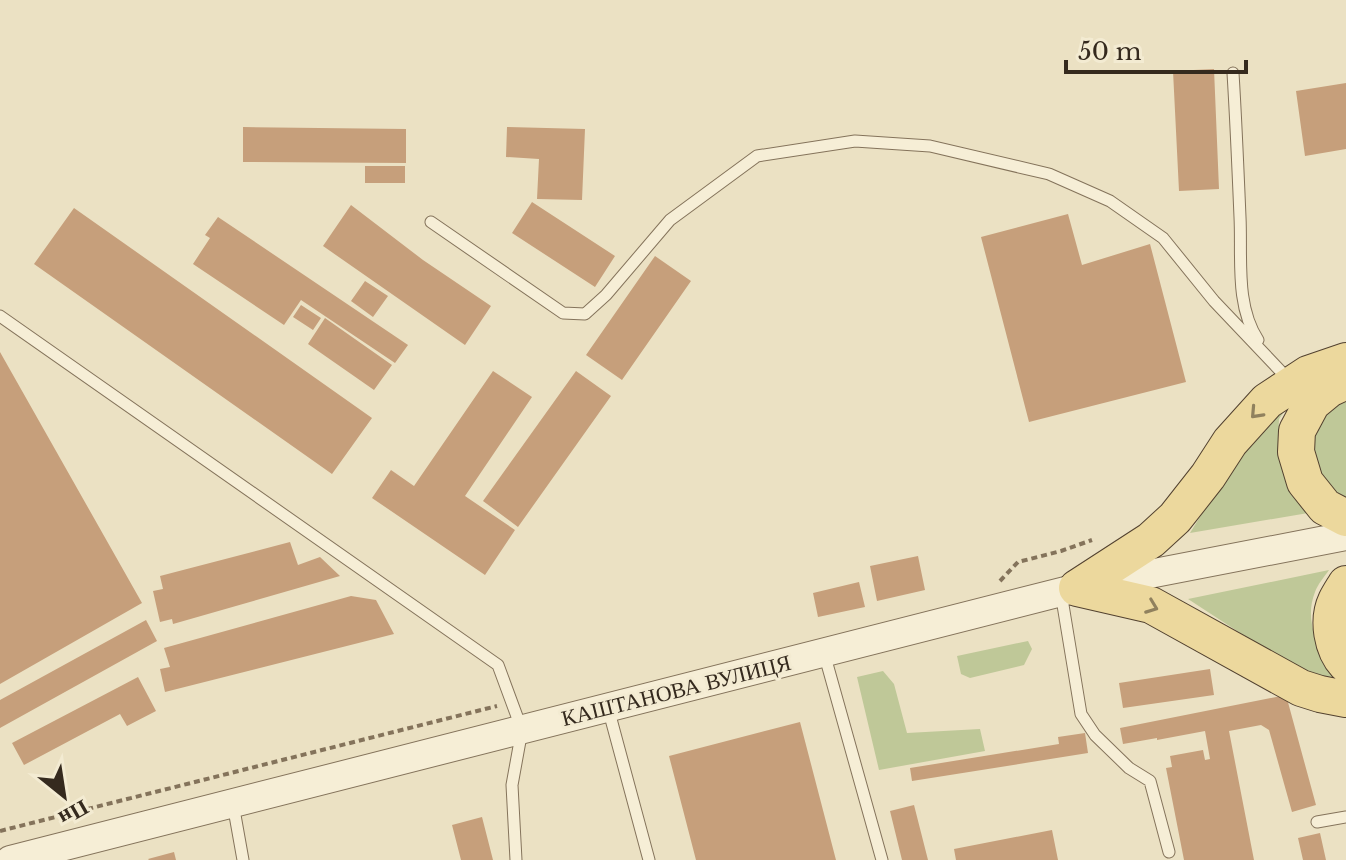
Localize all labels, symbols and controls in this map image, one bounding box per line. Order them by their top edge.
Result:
scale bar [1066,24,1246,74]
text: 50 m [1078,37,1142,66]
one-way arrow [1251,404,1265,419]
one-way arrow [1144,597,1158,614]
street label: КАШТАНОВА ВУЛИЦЯ [559,649,794,732]
north arrow [24,756,104,836]
text: Пн [54,794,93,832]

